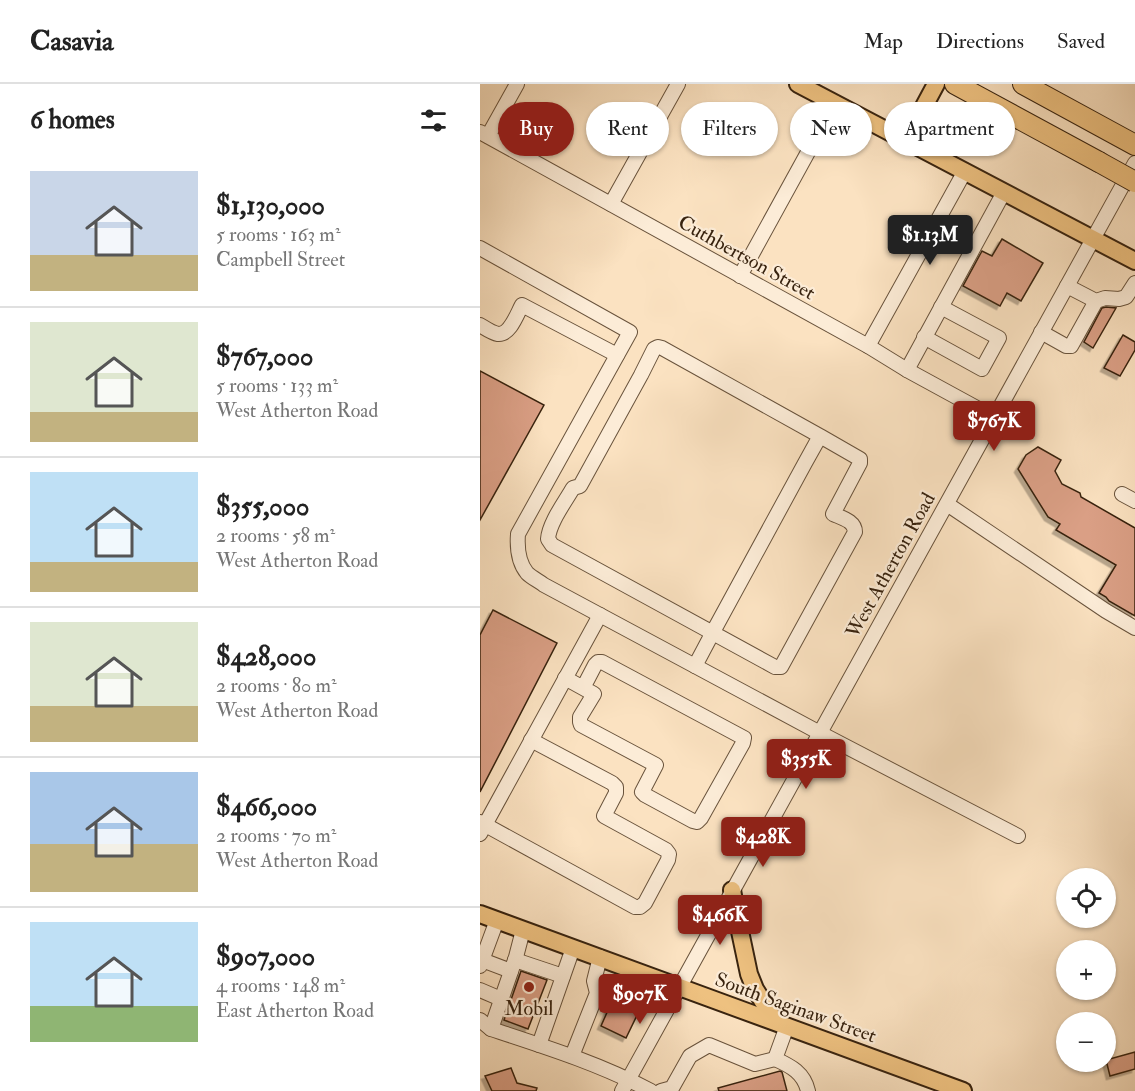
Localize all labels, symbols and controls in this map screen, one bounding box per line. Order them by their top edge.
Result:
text: Casavia [30,24,114,59]
text: Map [863,28,903,55]
text: Directions [936,28,1024,55]
text: Saved [1057,28,1105,55]
chip: Buy [498,102,574,156]
chip: Rent [586,102,669,156]
chip: Filters [681,102,778,156]
chip: New [790,102,872,156]
chip: Apartment [884,102,1015,156]
text: 6 homes [30,104,115,136]
icon: filters [417,104,450,137]
text: $1,130,000 [216,190,325,222]
icon: home [78,195,150,267]
street label: Cuthbertson Street [674,209,820,306]
pin: $1.13M [881,215,979,266]
text: 5 rooms · 163 m² [216,222,341,247]
text: $1.13M [902,222,958,247]
text: Campbell Street [216,247,345,272]
text: $767,000 [216,341,313,373]
icon: home [78,346,150,418]
text: 5 rooms · 133 m² [216,373,338,398]
text: West Atherton Road [216,398,378,423]
pin: $767K [952,401,1036,452]
text: $767K [967,408,1021,433]
street label: West Atherton Road [840,488,941,643]
text: $355,000 [216,491,309,523]
icon: home [78,496,150,568]
text: 2 rooms · 58 m² [216,523,335,548]
text: West Atherton Road [216,548,378,573]
text: $428,000 [216,641,316,673]
icon: home [78,646,150,718]
text: 2 rooms · 80 m² [216,673,337,698]
text: West Atherton Road [216,698,378,723]
pin: $355K [764,739,848,790]
text: $355K [781,746,831,771]
text: $466,000 [216,791,317,823]
icon: home [78,796,150,868]
pin: $428K [721,817,805,868]
text: 2 rooms · 70 m² [216,823,336,848]
text: $428K [735,824,791,849]
text: West Atherton Road [216,848,378,873]
map controls [1056,868,1116,1072]
button: locate [1056,868,1116,928]
pin: $466K [678,895,762,946]
text: $466K [692,902,748,927]
button: + [1056,940,1116,1000]
text: $907,000 [216,941,315,973]
icon: home [78,946,150,1018]
street label: South Saginaw Street [712,967,880,1048]
text: 4 rooms · 148 m² [216,973,345,998]
pin: $907K [598,974,682,1025]
marker: Mobil [522,980,536,994]
text: $907K [613,981,667,1006]
place label: Mobil [505,996,553,1021]
text: East Atherton Road [216,998,374,1023]
button: − [1056,1012,1116,1072]

